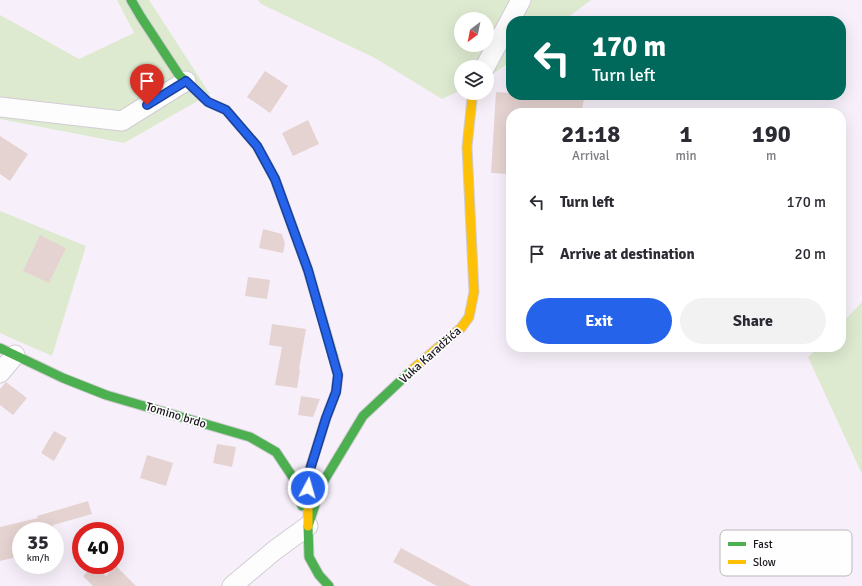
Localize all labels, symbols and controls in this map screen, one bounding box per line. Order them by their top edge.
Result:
north arrow [454,12,494,52]
map controls [454,12,494,100]
text: 170 m [592,30,666,64]
icon: left [526,32,578,84]
button: layers [454,60,494,100]
pin [130,64,164,105]
text: Turn left [592,64,655,86]
icon: arrive [136,70,158,92]
text: 21:18 [561,119,620,149]
text: 1 [680,119,692,149]
text: 190 [752,119,791,149]
text: Arrival [572,148,609,164]
text: min [676,148,697,164]
text: m [766,148,776,164]
icon: left [526,191,548,213]
text: Turn left [560,193,614,211]
text: 170 m [786,193,826,211]
icon: arrive [526,243,548,265]
text: Arrive at destination [560,245,695,263]
text: 20 m [795,245,826,263]
button: Exit [526,298,672,344]
button: Share [680,298,826,344]
street label: Vuka Karadžića [396,324,464,387]
street label: Tomino brdo [144,399,208,432]
position arrow [287,467,329,509]
speed limit sign: 40 [72,522,124,574]
text: 35 [27,530,49,555]
legend [720,530,852,576]
text: Fast [753,538,773,551]
text: km/h [27,552,49,564]
text: Slow [753,556,776,569]

